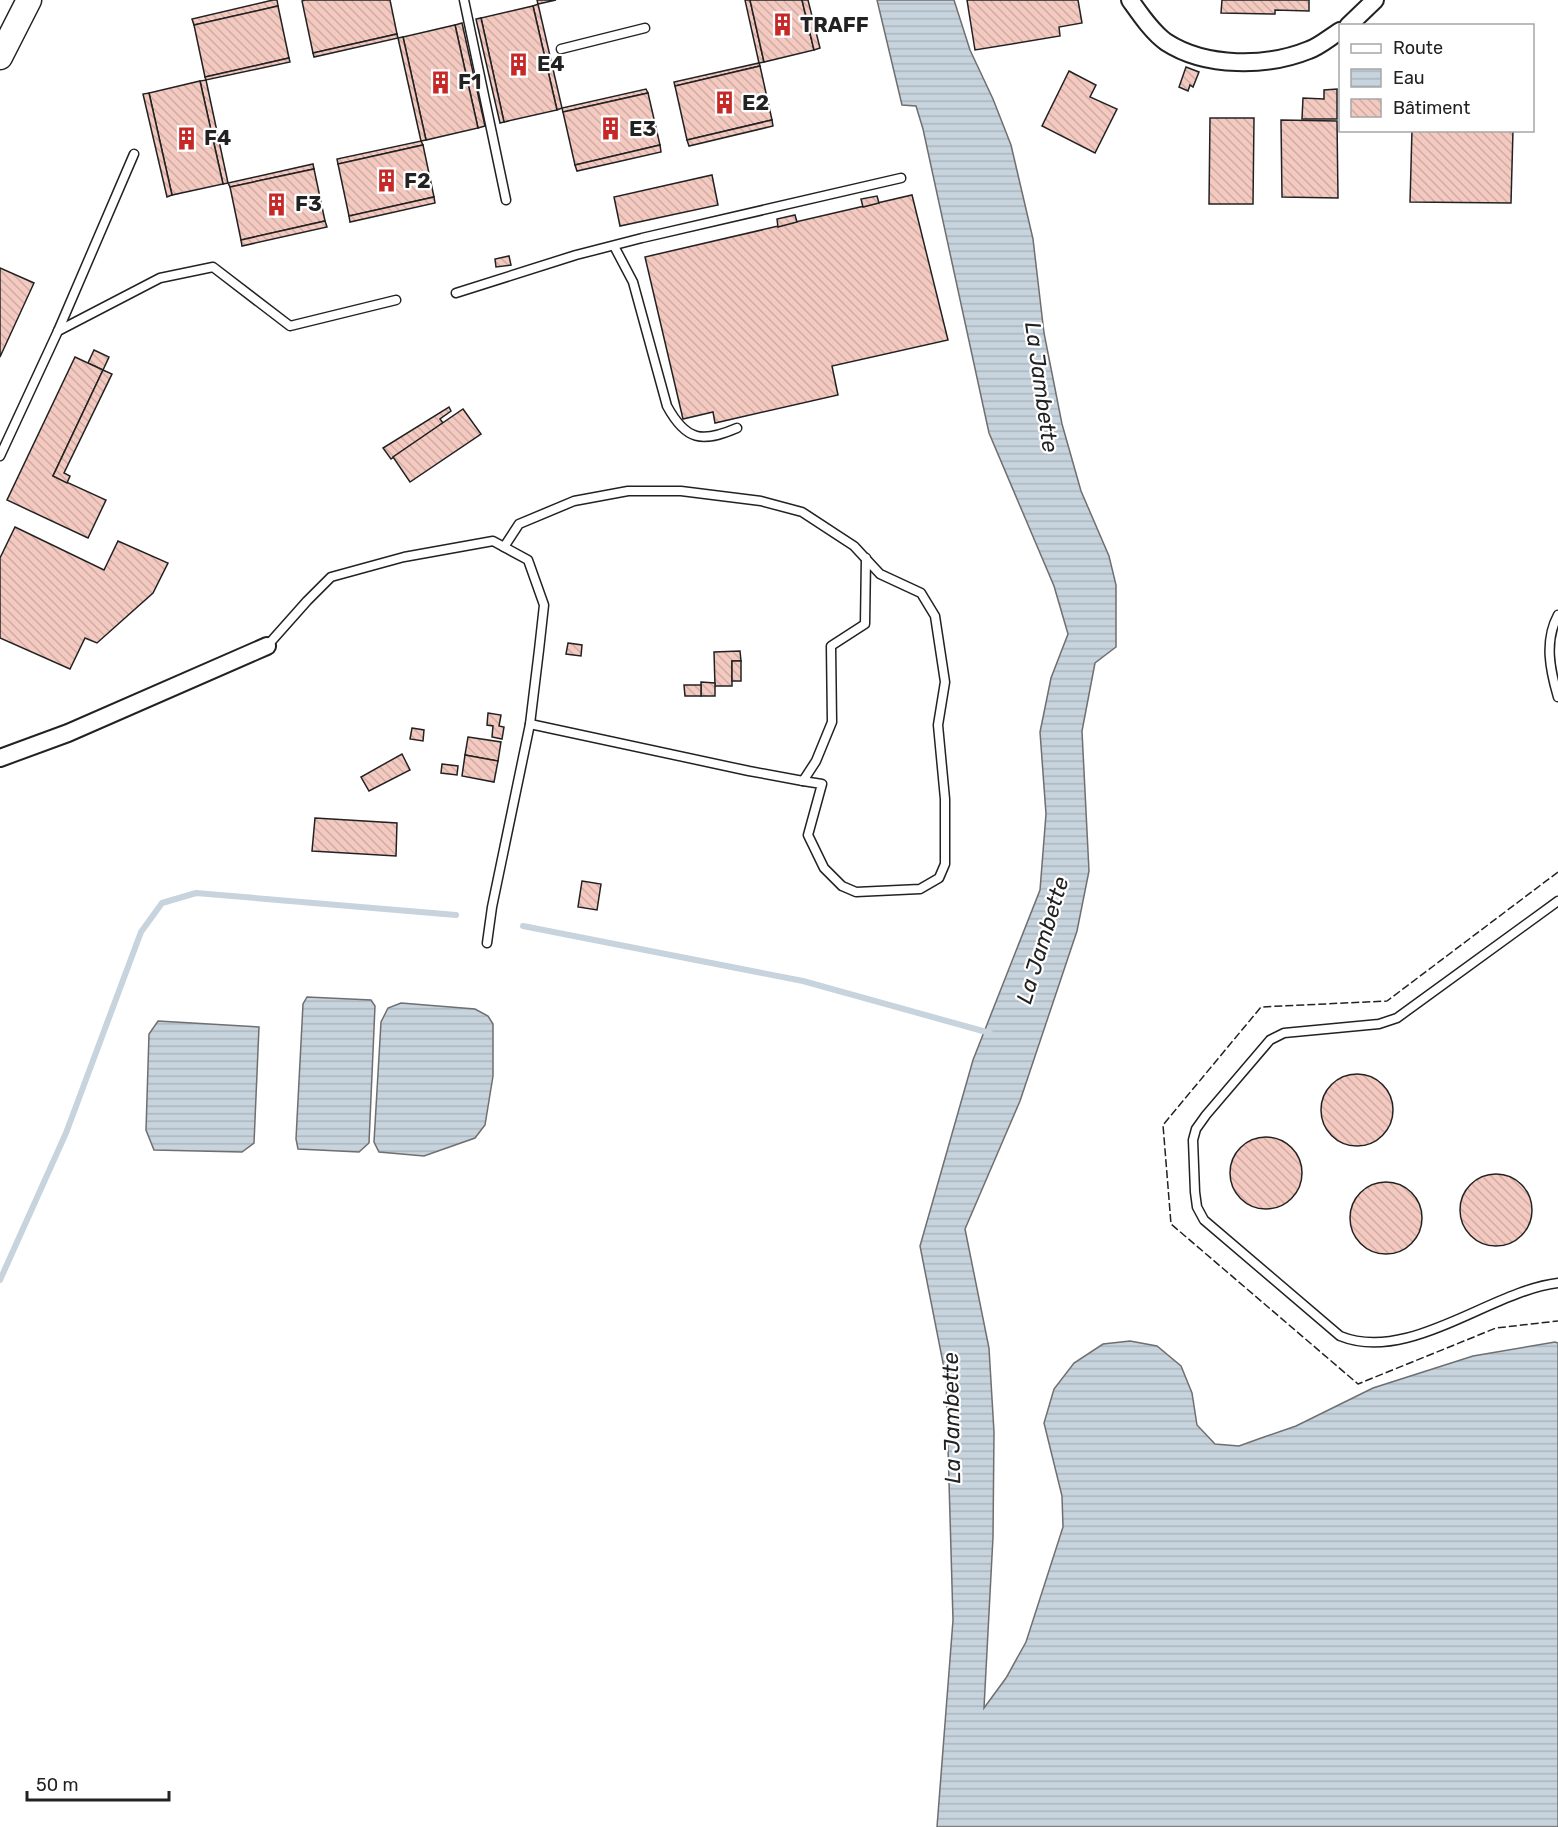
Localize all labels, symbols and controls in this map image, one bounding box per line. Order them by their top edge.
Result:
building icon: TRAFF [769,12,795,38]
place label: TRAFF [800,12,869,37]
legend [1339,24,1534,132]
text: Route [1393,37,1443,59]
building icon: E4 [506,51,532,77]
place label: E4 [537,51,565,76]
text: Eau [1393,67,1425,89]
building icon: F1 [427,69,453,95]
place label: F1 [458,69,481,94]
building icon: E2 [711,90,737,116]
place label: E2 [742,90,769,115]
text: Bâtiment [1393,97,1470,119]
building icon: E3 [598,116,624,142]
place label: E3 [629,116,656,141]
building icon: F4 [173,125,199,151]
place label: F4 [204,125,231,150]
building icon: F2 [373,168,399,194]
place label: F2 [404,168,431,193]
building icon: F3 [264,191,290,217]
place label: F3 [295,191,322,216]
water label: La Jambette [1019,320,1064,454]
water label: La Jambette [1010,873,1075,1007]
water label: La Jambette [937,1352,966,1484]
scale bar [27,1764,170,1802]
text: 50 m [36,1774,79,1796]

